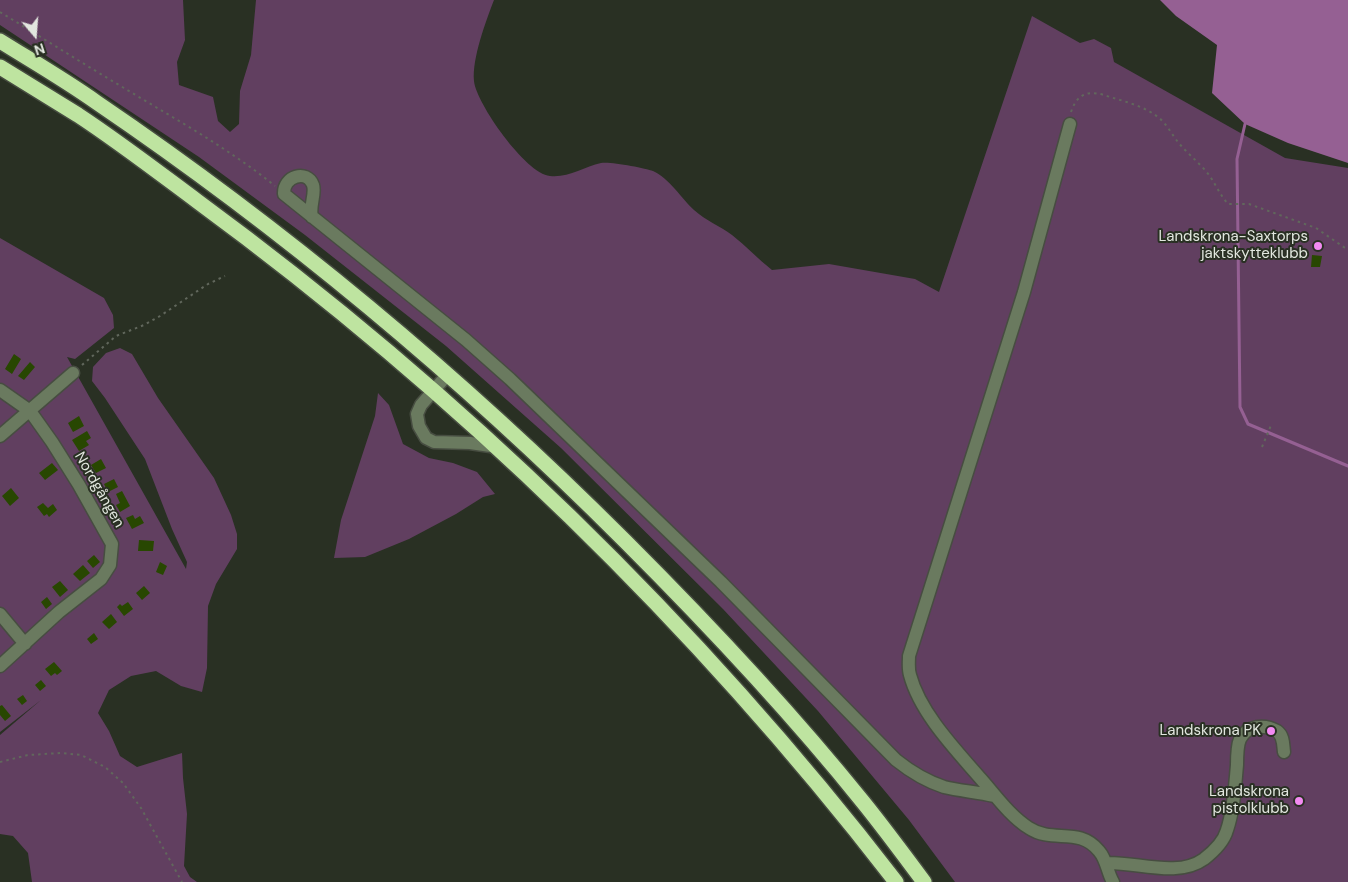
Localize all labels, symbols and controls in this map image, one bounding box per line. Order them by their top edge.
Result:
north arrow [10,10,60,60]
text: N [32,39,47,59]
place label: Landskrona-Saxtorps jaktskytteklubb [1158,228,1308,263]
marker: Landskrona-Saxtorps jaktskytteklubb [1312,240,1324,252]
street label: Nordgången [70,449,128,531]
place label: Landskrona PK [1159,722,1261,740]
marker: Landskrona PK [1265,725,1277,737]
place label: Landskrona pistolklubb [1209,783,1289,818]
marker: Landskrona pistolklubb [1293,795,1305,807]

